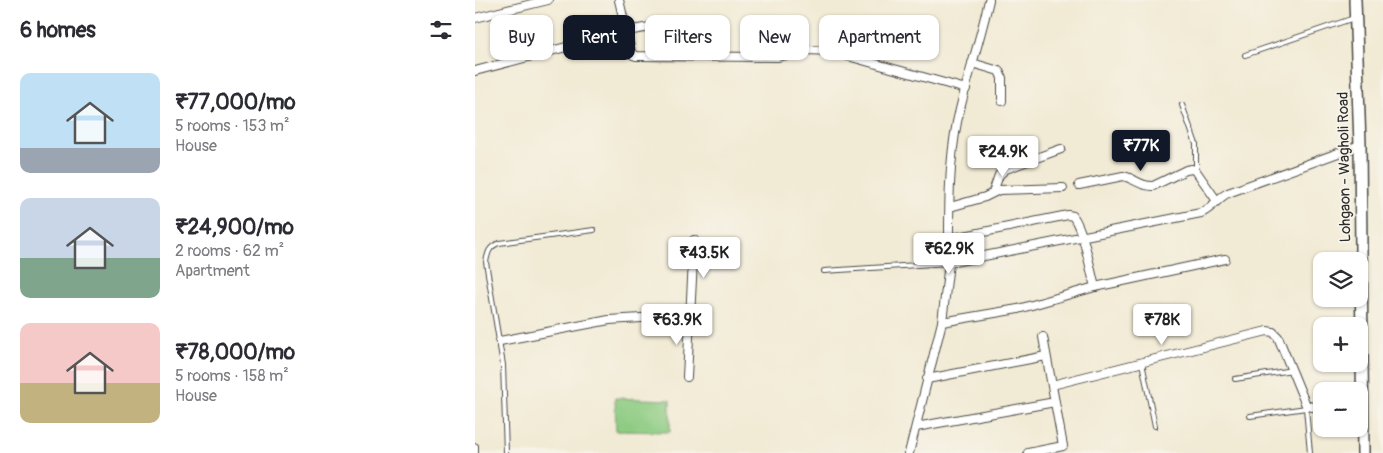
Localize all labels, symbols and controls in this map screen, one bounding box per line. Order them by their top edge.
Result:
chip: Buy [490,15,553,60]
chip: Rent [563,15,635,60]
chip: Filters [645,15,730,60]
chip: New [740,15,809,60]
chip: Apartment [819,15,939,60]
icon: filters [427,16,455,44]
text: 6 homes [20,17,96,44]
text: ₹77,000/mo [175,89,296,116]
street label: Lohgaon - Wagholi Road [1334,92,1355,242]
icon: home [60,93,120,153]
text: 5 rooms · 153 m² [175,116,290,136]
pin: ₹77K [1111,130,1171,172]
text: House [175,136,217,156]
pin: ₹24.9K [962,136,1044,178]
text: ₹77K [1123,136,1159,156]
text: ₹24.9K [978,142,1028,162]
text: ₹24,900/mo [175,214,294,241]
icon: home [60,218,120,278]
pin: ₹62.9K [908,232,990,275]
pin: ₹43.5K [663,236,745,279]
text: ₹62.9K [924,239,974,259]
text: 2 rooms · 62 m² [175,241,284,261]
text: ₹43.5K [679,243,729,263]
map controls [1313,252,1368,437]
button: layers [1313,252,1368,307]
text: Apartment [175,261,250,281]
pin: ₹63.9K [636,304,718,346]
pin: ₹78K [1132,304,1192,346]
text: ₹63.9K [652,310,702,330]
text: ₹78K [1144,310,1180,330]
button: + [1313,317,1368,372]
text: ₹78,000/mo [175,339,295,366]
icon: home [60,343,120,403]
text: 5 rooms · 158 m² [175,366,289,386]
button: − [1313,382,1368,437]
text: House [175,386,217,406]

